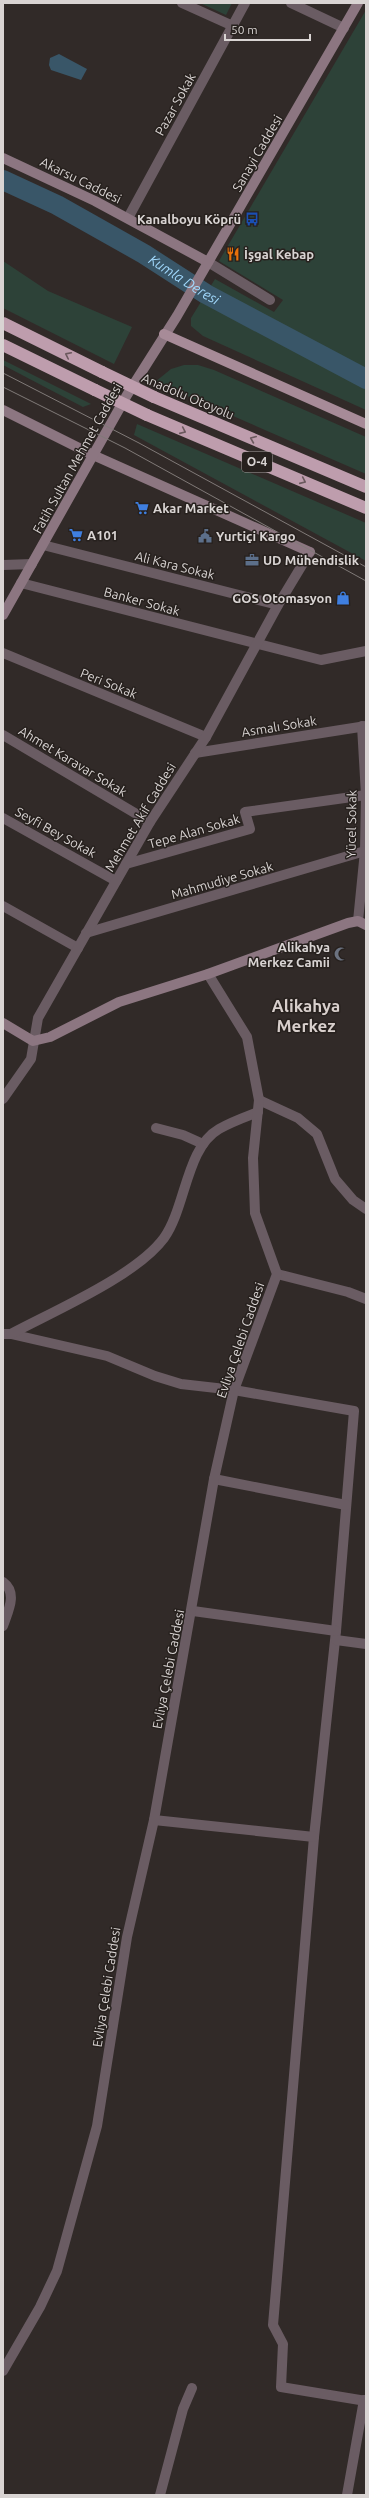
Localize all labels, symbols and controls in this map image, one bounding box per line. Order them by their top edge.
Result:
scale bar [225,16,310,42]
text: 50 m [231,23,258,36]
street label: Pazar Sokak [152,70,198,138]
street label: Sanayi Caddesi [229,112,285,194]
street label: Akarsu Caddesi [38,154,124,206]
bus stop icon: Kanalboyu Köprü [244,211,260,227]
place label: Kanalboyu Köprü [137,212,241,226]
restaurant icon: İşgal Kebap [225,246,241,262]
place label: İşgal Kebap [244,247,314,263]
water label: Kumla Deresi [146,251,223,308]
one-way arrow [64,352,72,360]
street label: Anadolu Otoyolu [140,370,236,422]
street label: Fatih Sultan Mehmet Caddesi [30,380,124,536]
one-way arrow [180,426,187,434]
one-way arrow [249,436,257,444]
road number: O-4 [242,452,272,472]
one-way arrow [298,476,306,484]
supermarket icon: Akar Market [134,500,150,516]
place label: Akar Market [153,501,229,515]
supermarket icon: A101 [68,527,84,543]
place label: A101 [87,528,118,542]
public building icon: Yurtiçi Kargo [197,528,213,544]
place label: Yurtiçi Kargo [216,529,296,544]
street label: Ali Kara Sokak [134,548,217,582]
office icon: UD Mühendislik [244,552,260,568]
place label: UD Mühendislik [263,553,360,567]
street label: Banker Sokak [103,584,182,618]
shop icon: GOS Otomasyon [335,590,351,606]
place label: GOS Otomasyon [232,591,332,605]
street label: Peri Sokak [79,665,140,701]
street label: Asmalı Sokak [240,713,318,739]
street label: Ahmet Karavar Sokak [16,723,130,799]
street label: Mehmet Akif Caddesi [102,760,178,874]
street label: Yücel Sokak [343,789,359,858]
street label: Seyfi Bey Sokak [13,804,99,860]
street label: Tepe Alan Sokak [147,811,242,851]
street label: Mahmudiye Sokak [169,859,275,901]
place label: Alikahya Merkez Camii [248,940,330,969]
mosque icon: Alikahya Merkez Camii [333,946,349,962]
district label: Alikahya Merkez [272,996,340,1035]
street label: Evliya Çelebi Caddesi [214,1280,266,1400]
street label: Evliya Çelebi Caddesi [150,1608,186,1730]
street label: Evliya Çelebi Caddesi [90,1926,122,2048]

